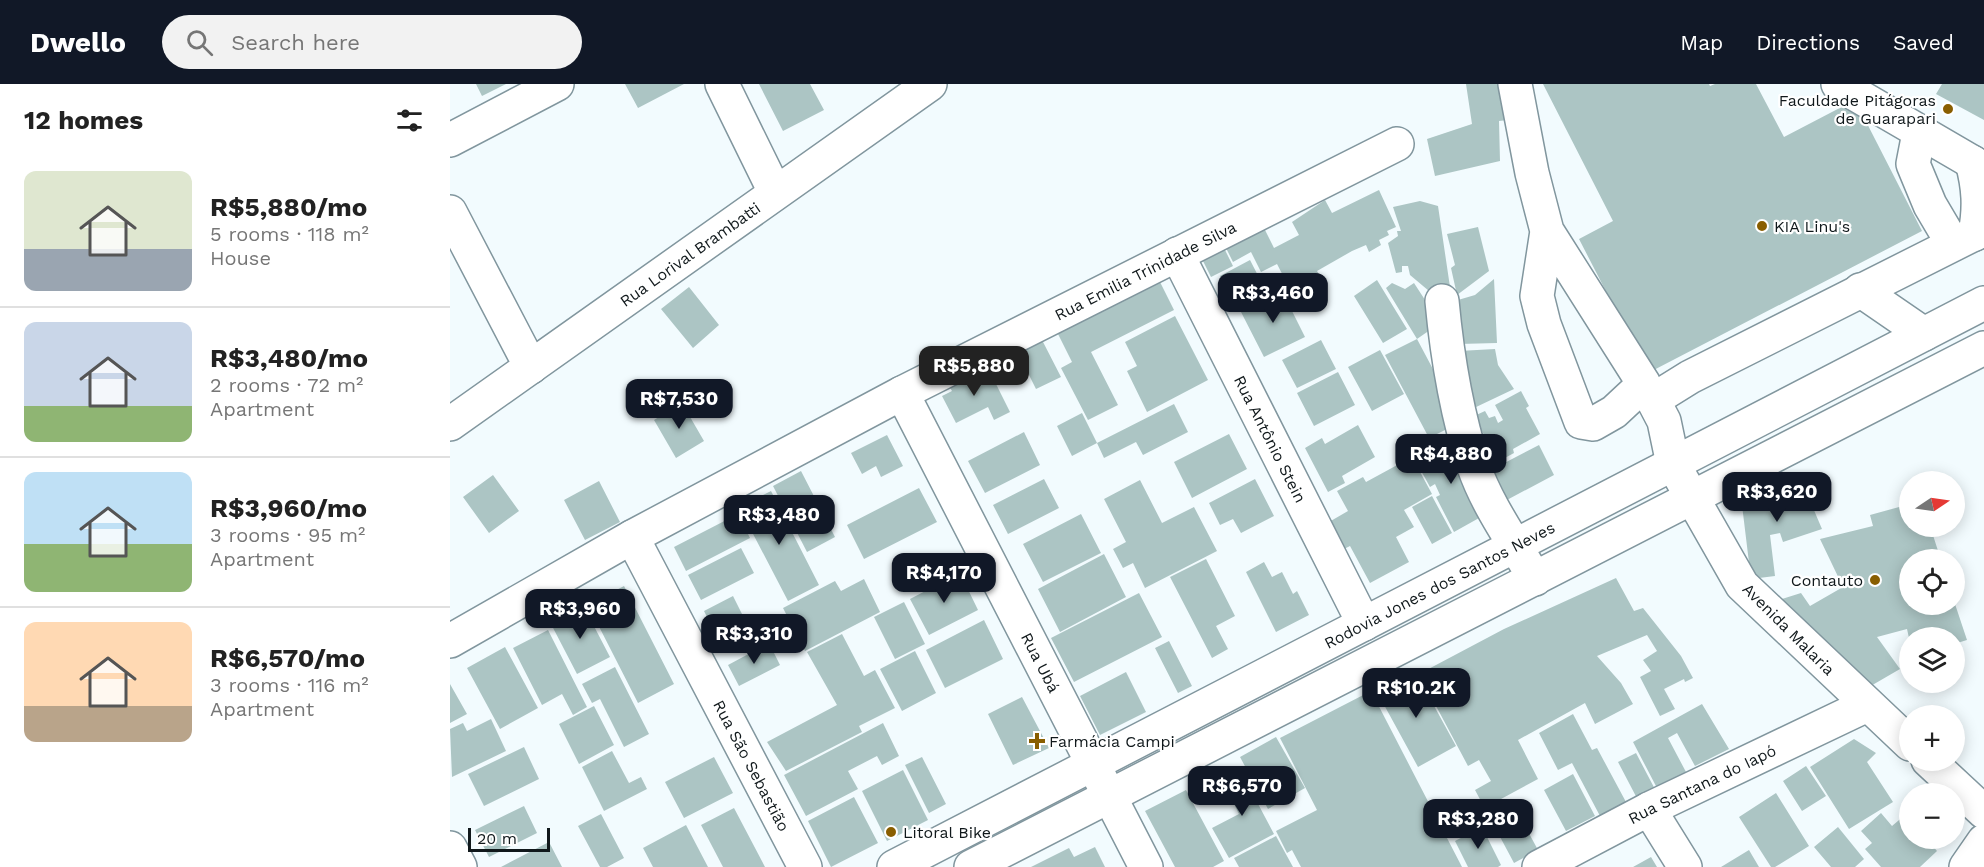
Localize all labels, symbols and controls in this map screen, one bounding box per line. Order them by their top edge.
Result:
search box [162,15,582,69]
text: Dwello [30,26,126,59]
icon: search [183,26,216,59]
text: Search here [231,30,360,55]
text: Map [1680,30,1723,55]
text: Directions [1756,30,1860,55]
text: Saved [1893,30,1954,55]
place label: Faculdade Pitágoras de Guarapari [1779,91,1936,128]
marker: Faculdade Pitágoras de Guarapari [1941,102,1955,116]
icon: filters [393,104,426,137]
text: 12 homes [24,105,143,135]
text: R$5,880/mo [210,192,367,222]
icon: home [72,195,144,267]
street label: Rua Lorival Brambatti [616,198,764,311]
street label: Rua Emilia Trinidade Silva [1052,217,1239,325]
place label: KIA Linu's [1774,217,1850,236]
marker: KIA Linu's [1755,219,1769,233]
text: 5 rooms · 118 m² [210,222,369,246]
text: House [210,246,271,270]
pin: R$3,460 [1218,273,1328,324]
text: R$3,460 [1232,280,1314,304]
text: R$3,480/mo [210,343,368,373]
icon: home [72,346,144,418]
pin: R$5,880 [919,346,1029,397]
text: R$5,880 [933,353,1015,377]
street label: Rua Antônio Stein [1230,372,1310,506]
text: 2 rooms · 72 m² [210,373,363,397]
pin: R$7,530 [624,379,734,430]
text: R$7,530 [640,386,718,410]
text: Apartment [210,397,314,421]
pin: R$4,880 [1396,434,1506,485]
text: R$4,880 [1409,441,1493,465]
north arrow [1899,471,1965,537]
map controls [1899,471,1965,849]
pin: R$3,620 [1722,472,1832,523]
text: R$3,620 [1736,479,1818,503]
text: R$3,960/mo [210,493,367,523]
pin: R$3,480 [724,495,834,546]
icon: home [72,496,144,568]
text: R$3,480 [738,502,820,526]
street label: Rodovia Jones dos Santos Neves [1321,518,1558,653]
text: 3 rooms · 95 m² [210,523,365,547]
text: Apartment [210,547,314,571]
button: locate [1899,549,1965,615]
pin: R$4,170 [889,553,999,604]
text: R$4,170 [906,560,982,584]
place label: Contauto [1791,571,1863,590]
marker: Contauto [1868,573,1882,587]
street label: Avenida Malaria [1739,579,1839,679]
pin: R$3,960 [525,589,635,640]
text: R$3,960 [539,596,621,620]
pin: R$3,310 [699,614,809,665]
text: R$3,310 [715,621,793,645]
button: layers [1899,627,1965,693]
street label: Rua Ubá [1017,629,1064,696]
text: R$6,570/mo [210,643,365,673]
icon: home [72,646,144,718]
pin: R$10.2K [1361,668,1471,719]
text: 3 rooms · 116 m² [210,673,369,697]
text: R$10.2K [1376,675,1456,699]
text: Apartment [210,697,314,721]
street label: Rua São Sebastião [709,697,794,835]
button: + [1899,705,1965,771]
place label: Farmácia Campi [1049,732,1175,751]
marker: Farmácia Campi [1030,734,1044,748]
street label: Rua Santana do Iapó [1625,741,1779,828]
pin: R$6,570 [1187,766,1297,817]
text: R$6,570 [1202,773,1282,797]
button: − [1899,783,1965,849]
pin: R$3,280 [1423,799,1533,850]
text: R$3,280 [1437,806,1519,830]
place label: Litoral Bike [903,823,991,842]
scale bar [468,825,550,852]
marker: Litoral Bike [884,825,898,839]
text: 20 m [477,829,517,848]

